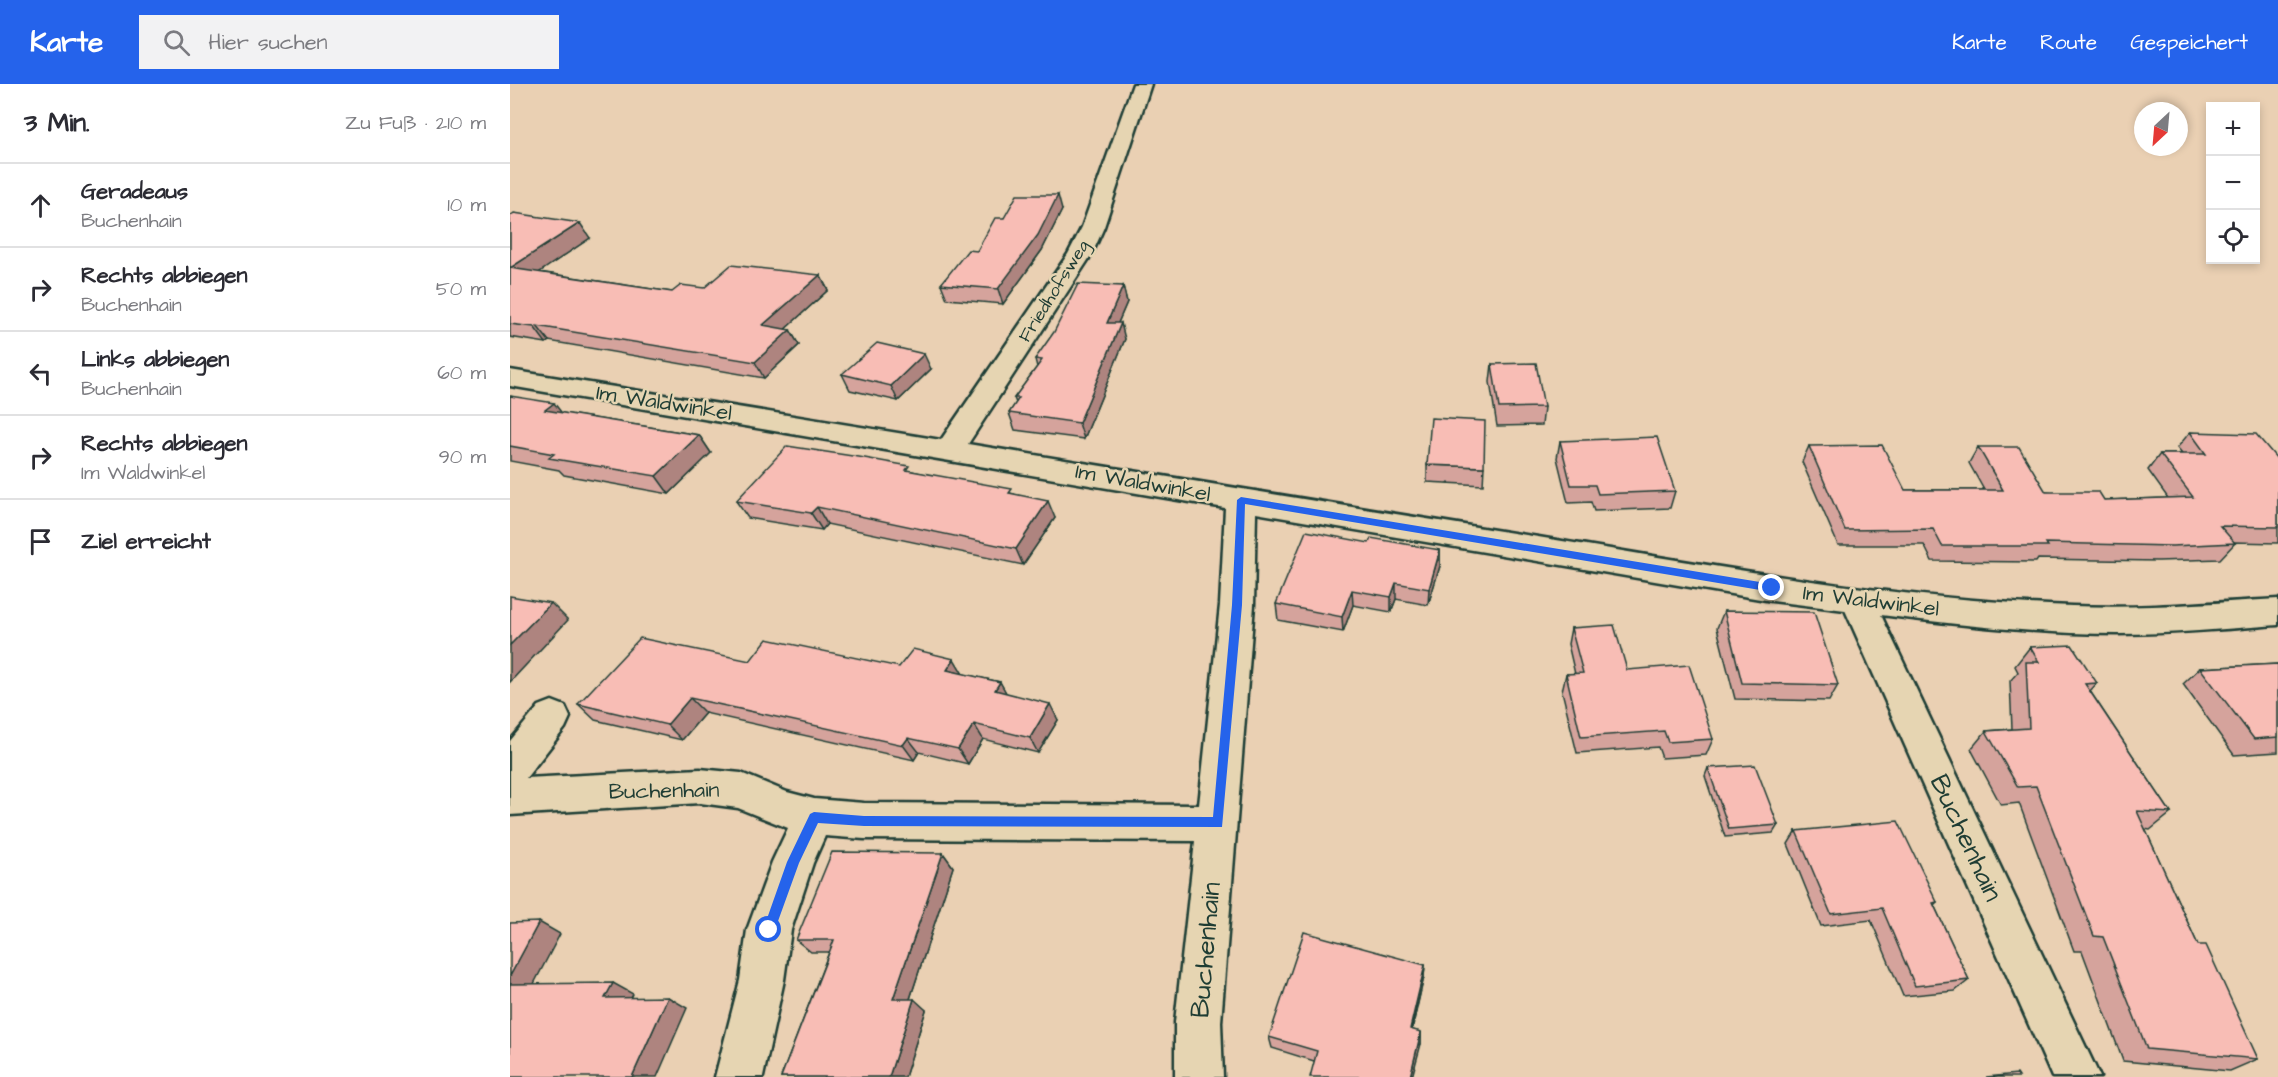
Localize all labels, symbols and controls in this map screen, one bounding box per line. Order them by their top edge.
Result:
search box [139,15,559,69]
text: Karte [30,23,103,62]
icon: search [160,26,193,59]
text: Hier suchen [208,27,328,58]
text: Karte [1952,28,2007,57]
text: Route [2040,28,2097,57]
text: Gespeichert [2130,28,2248,57]
north arrow [2134,102,2188,156]
map controls [2206,102,2260,264]
button: + [2206,102,2260,156]
text: 3 Min. [24,105,90,141]
text: Zu Fuß · 210 m [345,109,486,137]
button: − [2206,156,2260,210]
text: Geradeaus [81,176,188,207]
icon: ahead [24,189,57,222]
text: 10 m [447,191,486,219]
text: Buchenhain [81,207,182,235]
button: locate [2206,210,2260,264]
street label: Friedhofsweg [1013,235,1096,348]
text: Rechts abbiegen [81,260,248,291]
icon: right [24,273,57,306]
text: 50 m [436,275,486,303]
text: Buchenhain [81,291,182,319]
text: Links abbiegen [81,344,229,375]
icon: left [24,357,57,390]
text: 60 m [437,359,486,387]
text: Buchenhain [81,375,182,403]
street label: Im Waldwinkel [594,377,734,429]
text: Rechts abbiegen [81,428,248,459]
icon: right [24,441,57,474]
text: 90 m [438,443,486,471]
street label: Im Waldwinkel [1073,456,1213,510]
text: Im Waldwinkel [81,459,205,487]
icon: arrive [24,525,57,558]
text: Ziel erreicht [81,526,211,557]
route end [1758,574,1784,600]
street label: Im Waldwinkel [1801,577,1941,625]
street label: Buchenhain [1920,768,2012,908]
street label: Buchenhain [608,775,720,807]
street label: Buchenhain [1181,881,1231,1019]
route start [755,916,781,942]

